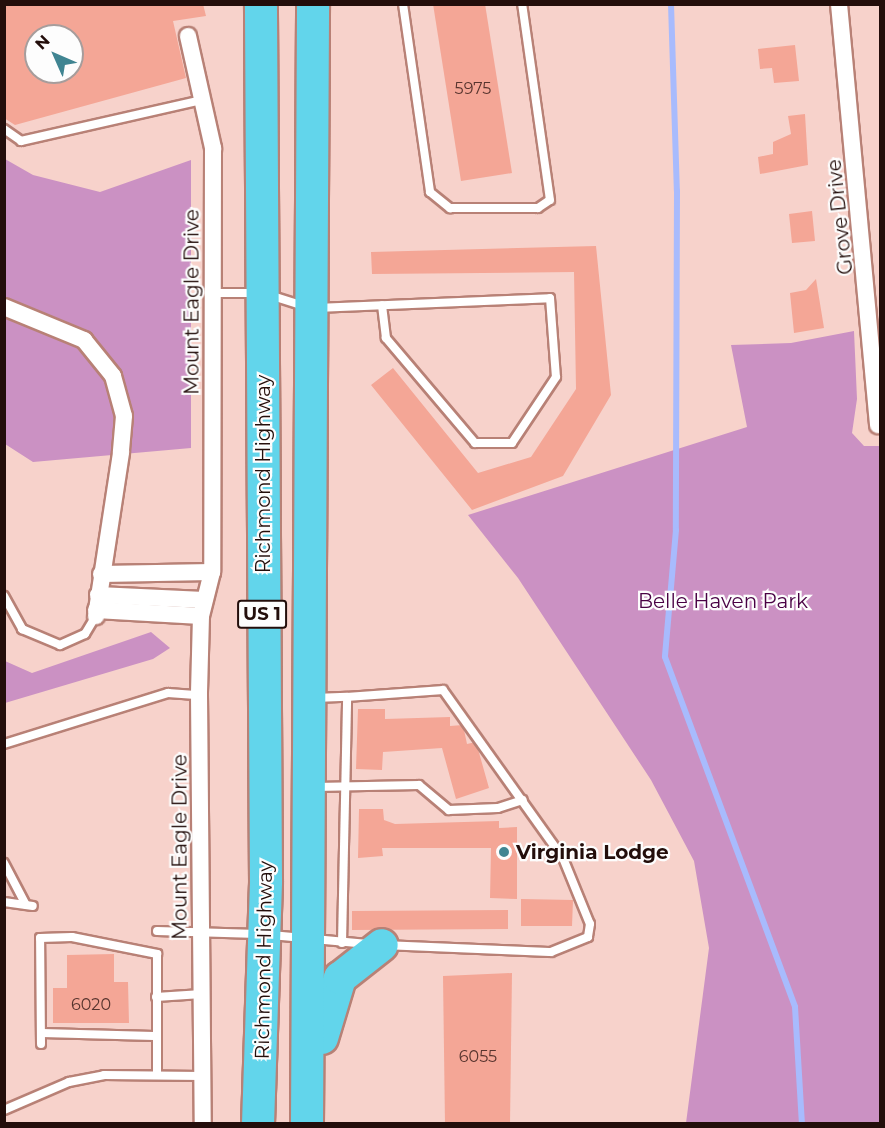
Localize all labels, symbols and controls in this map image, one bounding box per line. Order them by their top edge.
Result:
north arrow [24,24,84,84]
text: N [31,31,54,54]
house number: 5975 [455,79,491,99]
street label: Grove Drive [822,158,858,276]
street label: Mount Eagle Drive [180,209,204,395]
street label: Richmond Highway [251,375,275,573]
park label: Belle Haven Park [638,589,808,613]
road number: US 1 [236,599,288,629]
street label: Mount Eagle Drive [168,754,192,940]
place label: Virginia Lodge [516,840,669,864]
marker: Virginia Lodge [497,845,511,859]
street label: Richmond Highway [250,860,278,1060]
house number: 6020 [71,995,111,1015]
house number: 6055 [459,1047,497,1067]

